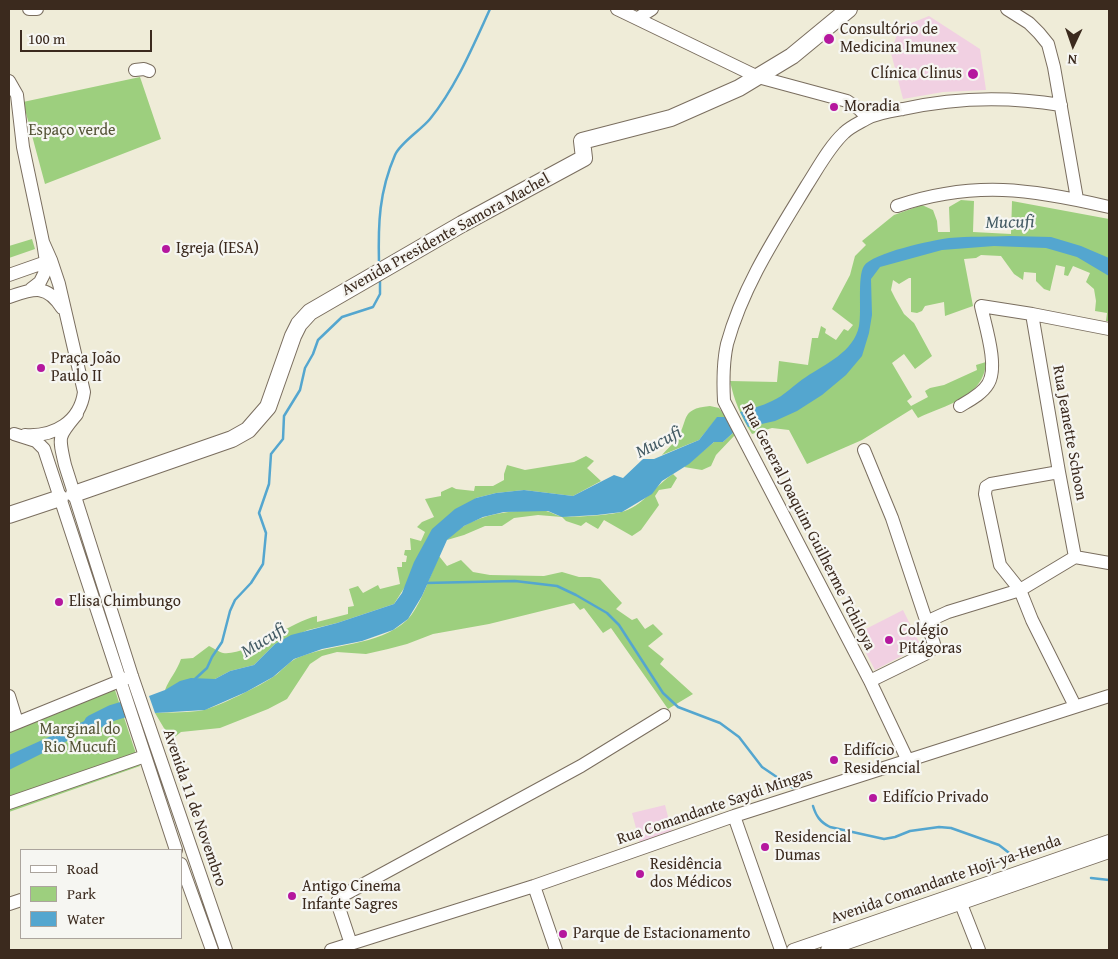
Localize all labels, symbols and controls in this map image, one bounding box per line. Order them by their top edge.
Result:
scale bar [22,20,155,52]
place label: Consultório de Medicina Imunex [840,20,956,58]
north arrow [1048,20,1098,70]
text: 100 m [28,28,65,49]
marker: Consultório de Medicina Imunex [822,32,836,46]
text: N [1067,50,1077,70]
place label: Clínica Clinus [871,64,962,84]
marker: Clínica Clinus [966,67,980,81]
place label: Moradia [844,97,900,117]
marker: Moradia [828,101,840,113]
park label: Espaço verde [28,121,116,141]
street label: Avenida Presidente Samora Machel [339,170,553,300]
water label: Mucufi [985,212,1035,234]
place label: Igreja (IESA) [176,239,259,259]
marker: Igreja (IESA) [160,243,172,255]
place label: Praça João Paulo II [51,349,121,387]
marker: Praça João Paulo II [35,362,47,374]
street label: Rua Jeanette Schoon [1048,364,1090,502]
street label: Rua General Joaquim Guilherme Tchiloya [737,400,879,654]
water label: Mucufi [632,422,686,464]
place label: Elisa Chimbungo [69,592,181,612]
marker: Elisa Chimbungo [53,596,65,608]
water label: Mucufi [237,619,291,663]
place label: Colégio Pitágoras [899,621,962,659]
marker: Colégio Pitágoras [883,634,895,646]
park label: Marginal do Rio Mucufi [40,720,120,758]
street label: Avenida 11 de Novembro [158,727,230,889]
place label: Edifício Residencial [844,741,920,779]
marker: Edifício Residencial [828,754,840,766]
street label: Rua Comandante Saydi Mingas [615,764,815,850]
place label: Edifício Privado [883,788,989,808]
marker: Edifício Privado [867,792,879,804]
place label: Residencial Dumas [775,828,851,866]
street label: Avenida Comandante Hoji-ya-Henda [828,831,1064,929]
marker: Residencial Dumas [759,841,771,853]
legend [20,849,182,939]
place label: Residência dos Médicos [650,855,732,893]
text: Road [67,858,98,879]
marker: Residência dos Médicos [634,868,646,880]
place label: Antigo Cinema Infante Sagres [302,877,401,915]
text: Park [67,883,96,904]
marker: Antigo Cinema Infante Sagres [286,890,298,902]
text: Water [67,908,105,929]
place label: Parque de Estacionamento [573,924,751,944]
marker: Parque de Estacionamento [557,928,569,940]

